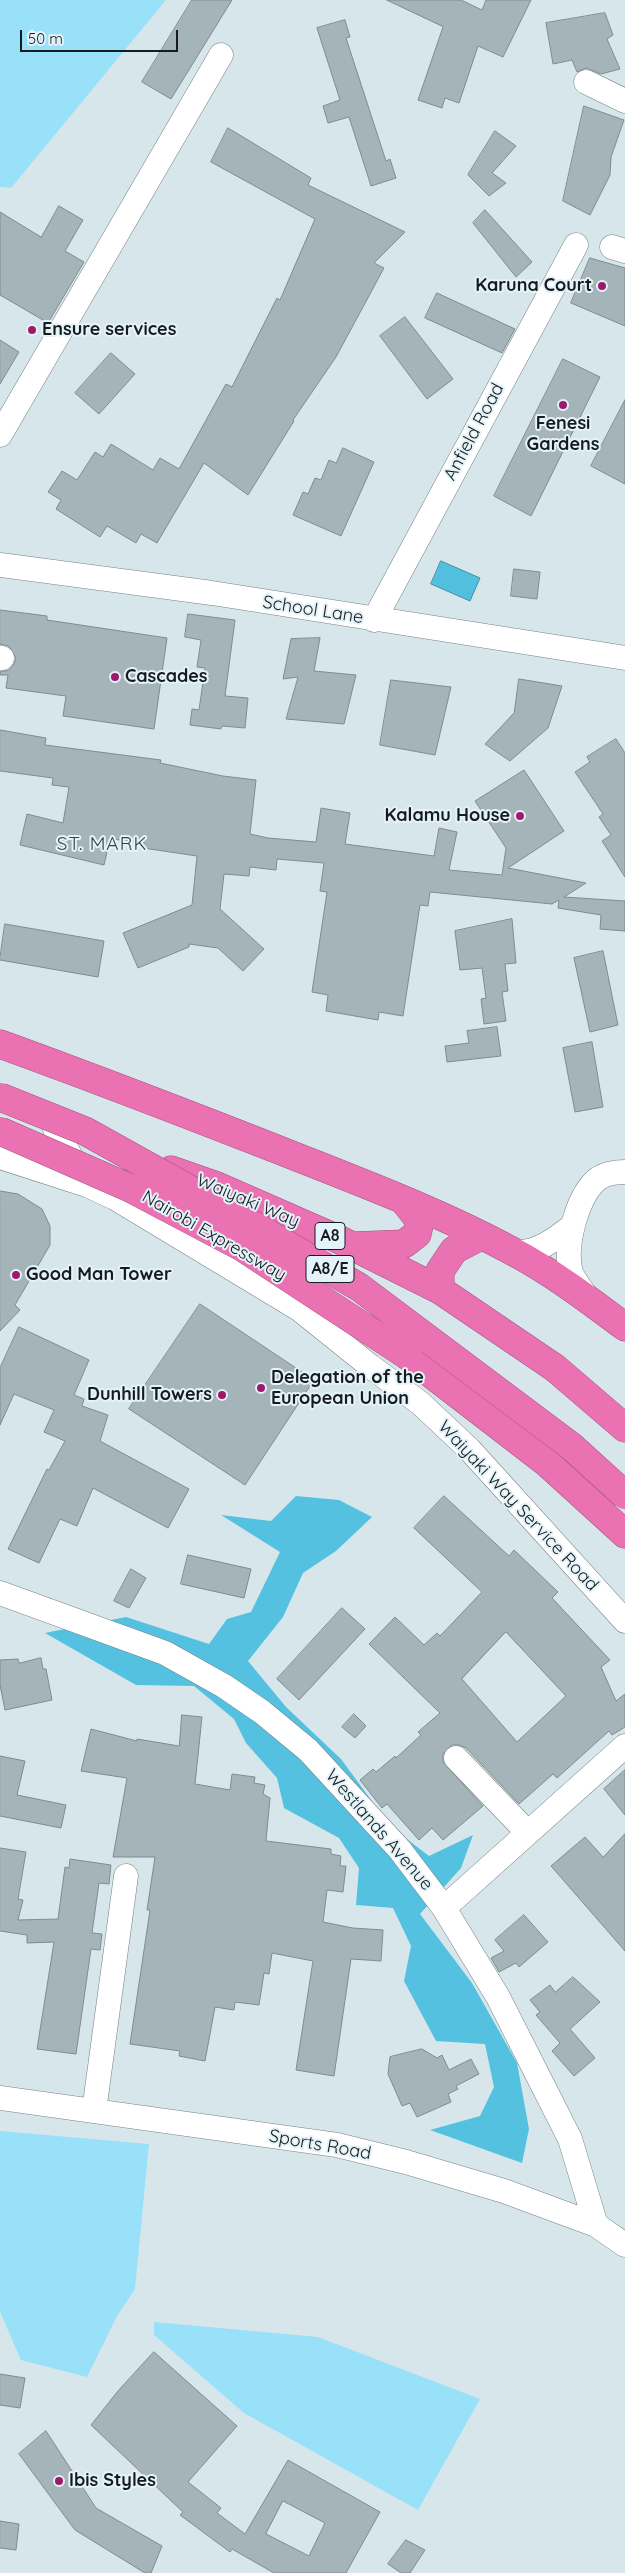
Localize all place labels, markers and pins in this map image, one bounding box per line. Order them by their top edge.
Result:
place label: Karuna Court [475,275,592,297]
marker: Karuna Court [596,280,608,292]
place label: Ensure services [42,319,176,341]
marker: Ensure services [26,324,38,336]
marker: Fenesi Gardens [557,399,569,411]
place label: Fenesi Gardens [527,413,599,456]
place label: Cascades [125,666,208,688]
marker: Cascades [109,671,121,683]
place label: Kalamu House [385,805,510,827]
marker: Kalamu House [514,810,526,822]
place label: Good Man Tower [26,1264,172,1286]
marker: Good Man Tower [10,1269,22,1281]
place label: Delegation of the European Union [271,1367,424,1410]
marker: Delegation of the European Union [255,1382,267,1394]
place label: Dunhill Towers [87,1384,212,1406]
marker: Dunhill Towers [216,1389,228,1401]
place label: Ibis Styles [69,2470,156,2492]
marker: Ibis Styles [53,2475,65,2487]

